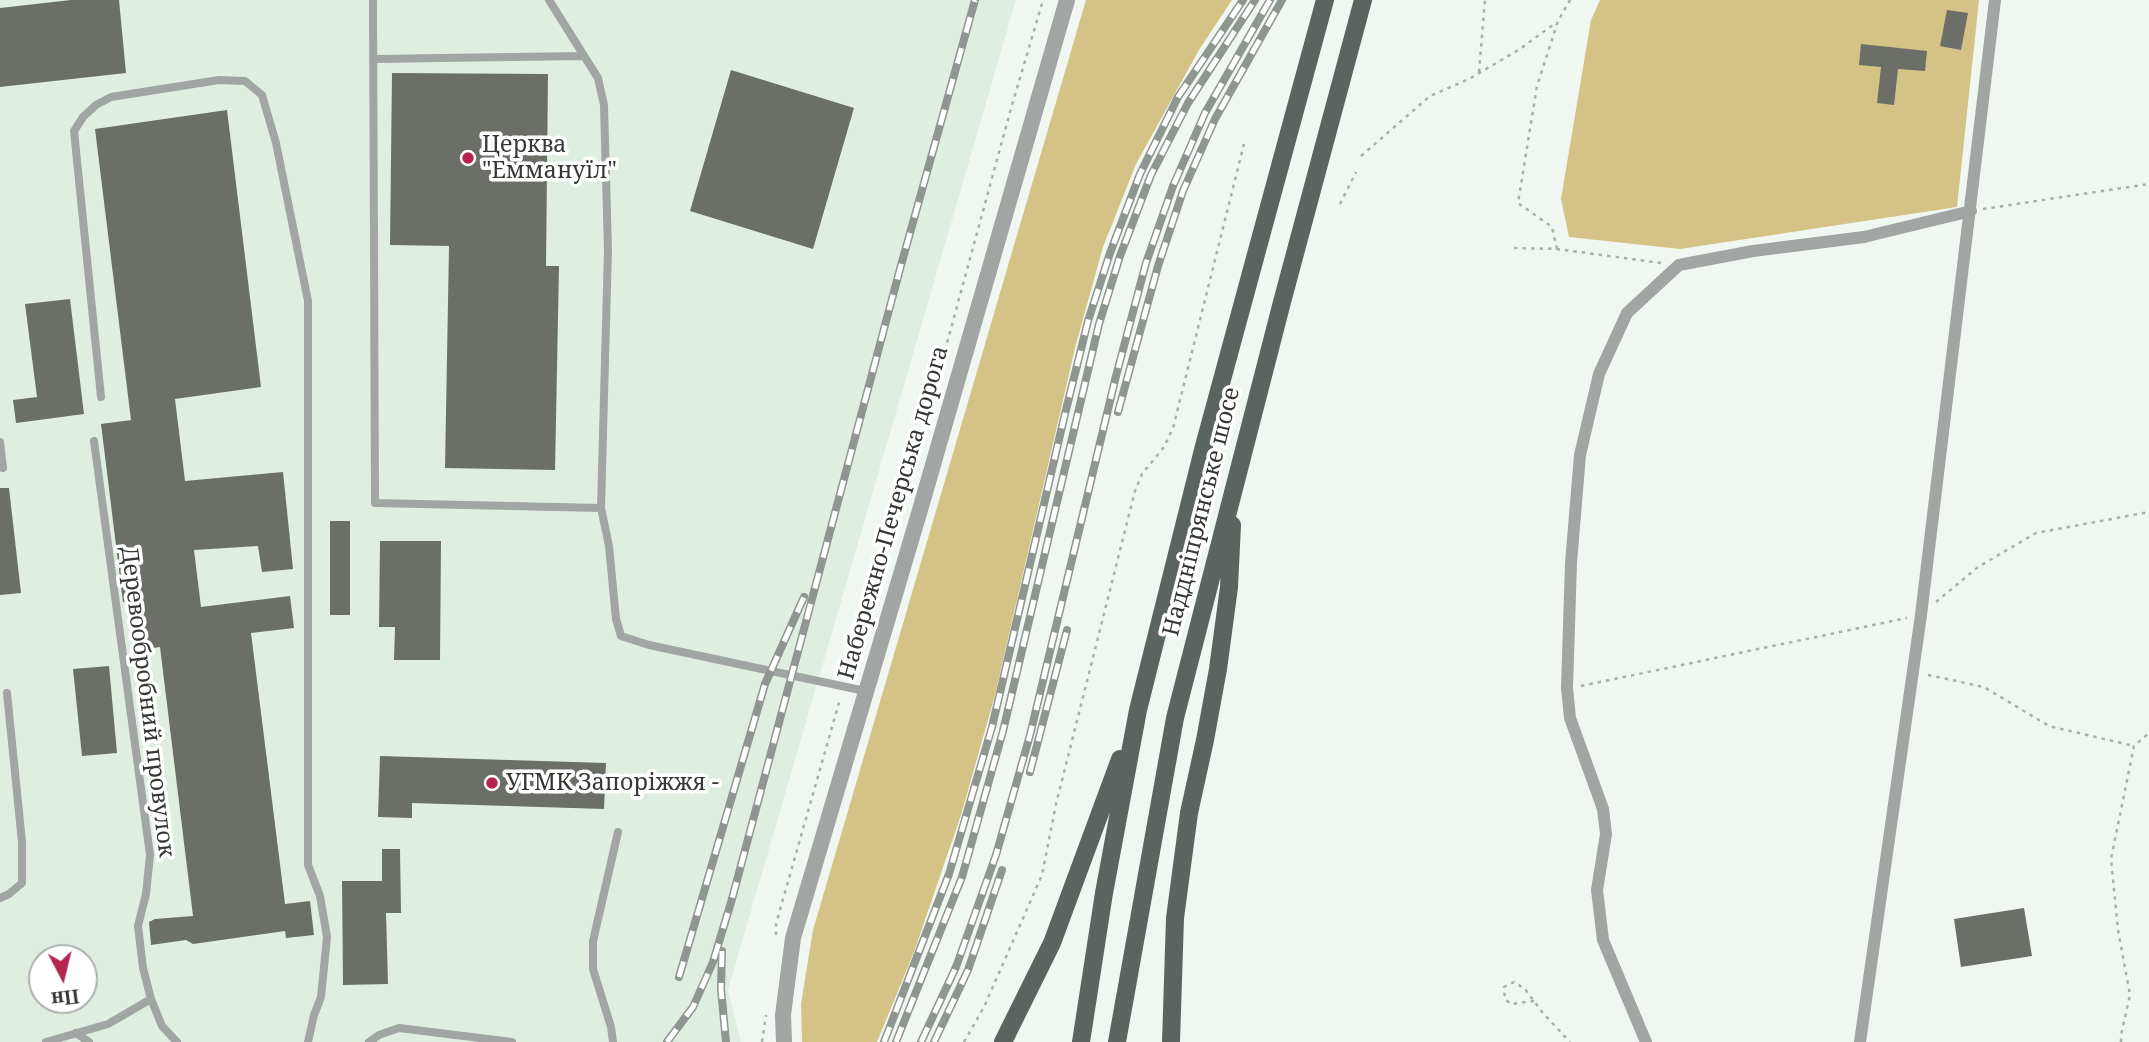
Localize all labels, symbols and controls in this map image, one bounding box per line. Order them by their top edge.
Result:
place label: Церква "Еммануїл" [482,131,617,185]
marker: Церква "Еммануїл" [460,150,476,166]
street label: Набережно-Печерська дорога [833,343,955,683]
street label: Наддніпрянське шосе [1158,385,1246,639]
street label: Деревообробний провулок [114,545,180,859]
place label: УГМК Запоріжжя - [506,769,719,797]
marker: УГМК Запоріжжя - [484,775,500,791]
north arrow [28,944,98,1014]
text: Пн [50,983,81,1012]

